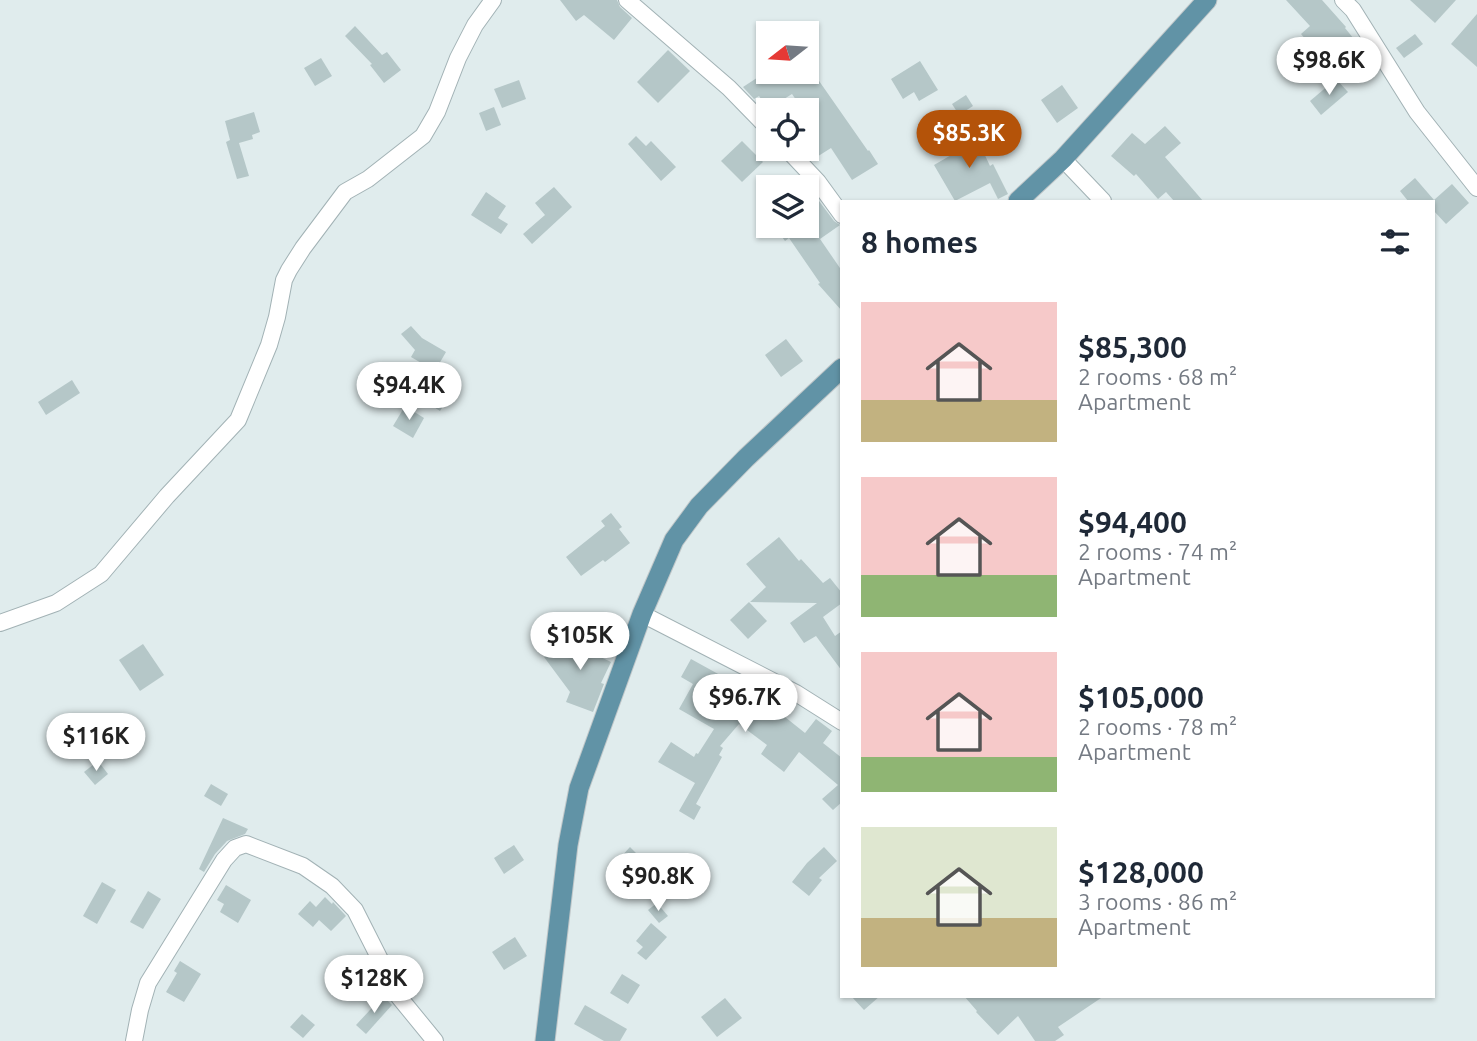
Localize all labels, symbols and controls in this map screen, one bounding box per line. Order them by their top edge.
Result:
north arrow [756,21,819,84]
map controls [756,21,819,238]
pin: $98.6K [1272,38,1386,97]
text: $98.6K [1293,47,1365,72]
button: locate [756,98,819,161]
pin: $85.3K [912,110,1026,170]
text: $85.3K [933,120,1005,145]
button: layers [756,175,819,238]
icon: filters [1376,223,1414,261]
text: 8 homes [861,225,978,259]
icon: home [917,330,1001,414]
text: $85,300 [1078,330,1187,364]
pin: $94.4K [352,362,466,422]
text: 2 rooms · 68 m² [1078,364,1237,389]
text: $94.4K [373,372,445,397]
text: Apartment [1078,389,1191,414]
icon: home [917,505,1001,589]
text: $94,400 [1078,505,1187,539]
text: 2 rooms · 74 m² [1078,539,1237,564]
text: Apartment [1078,564,1191,589]
pin: $105K [531,612,629,672]
text: $105K [546,622,614,647]
pin: $96.7K [688,674,802,734]
icon: home [917,680,1001,764]
text: $105,000 [1078,680,1204,714]
text: $96.7K [709,684,781,709]
pin: $116K [47,714,145,773]
text: 2 rooms · 78 m² [1078,714,1237,739]
text: $116K [62,723,130,748]
text: Apartment [1078,739,1191,764]
pin: $90.8K [601,853,715,913]
icon: home [917,855,1001,939]
text: $128,000 [1078,855,1204,889]
text: $90.8K [622,863,694,888]
text: 3 rooms · 86 m² [1078,889,1237,914]
text: Apartment [1078,914,1191,939]
pin: $128K [325,956,423,1015]
text: $128K [340,965,408,990]

